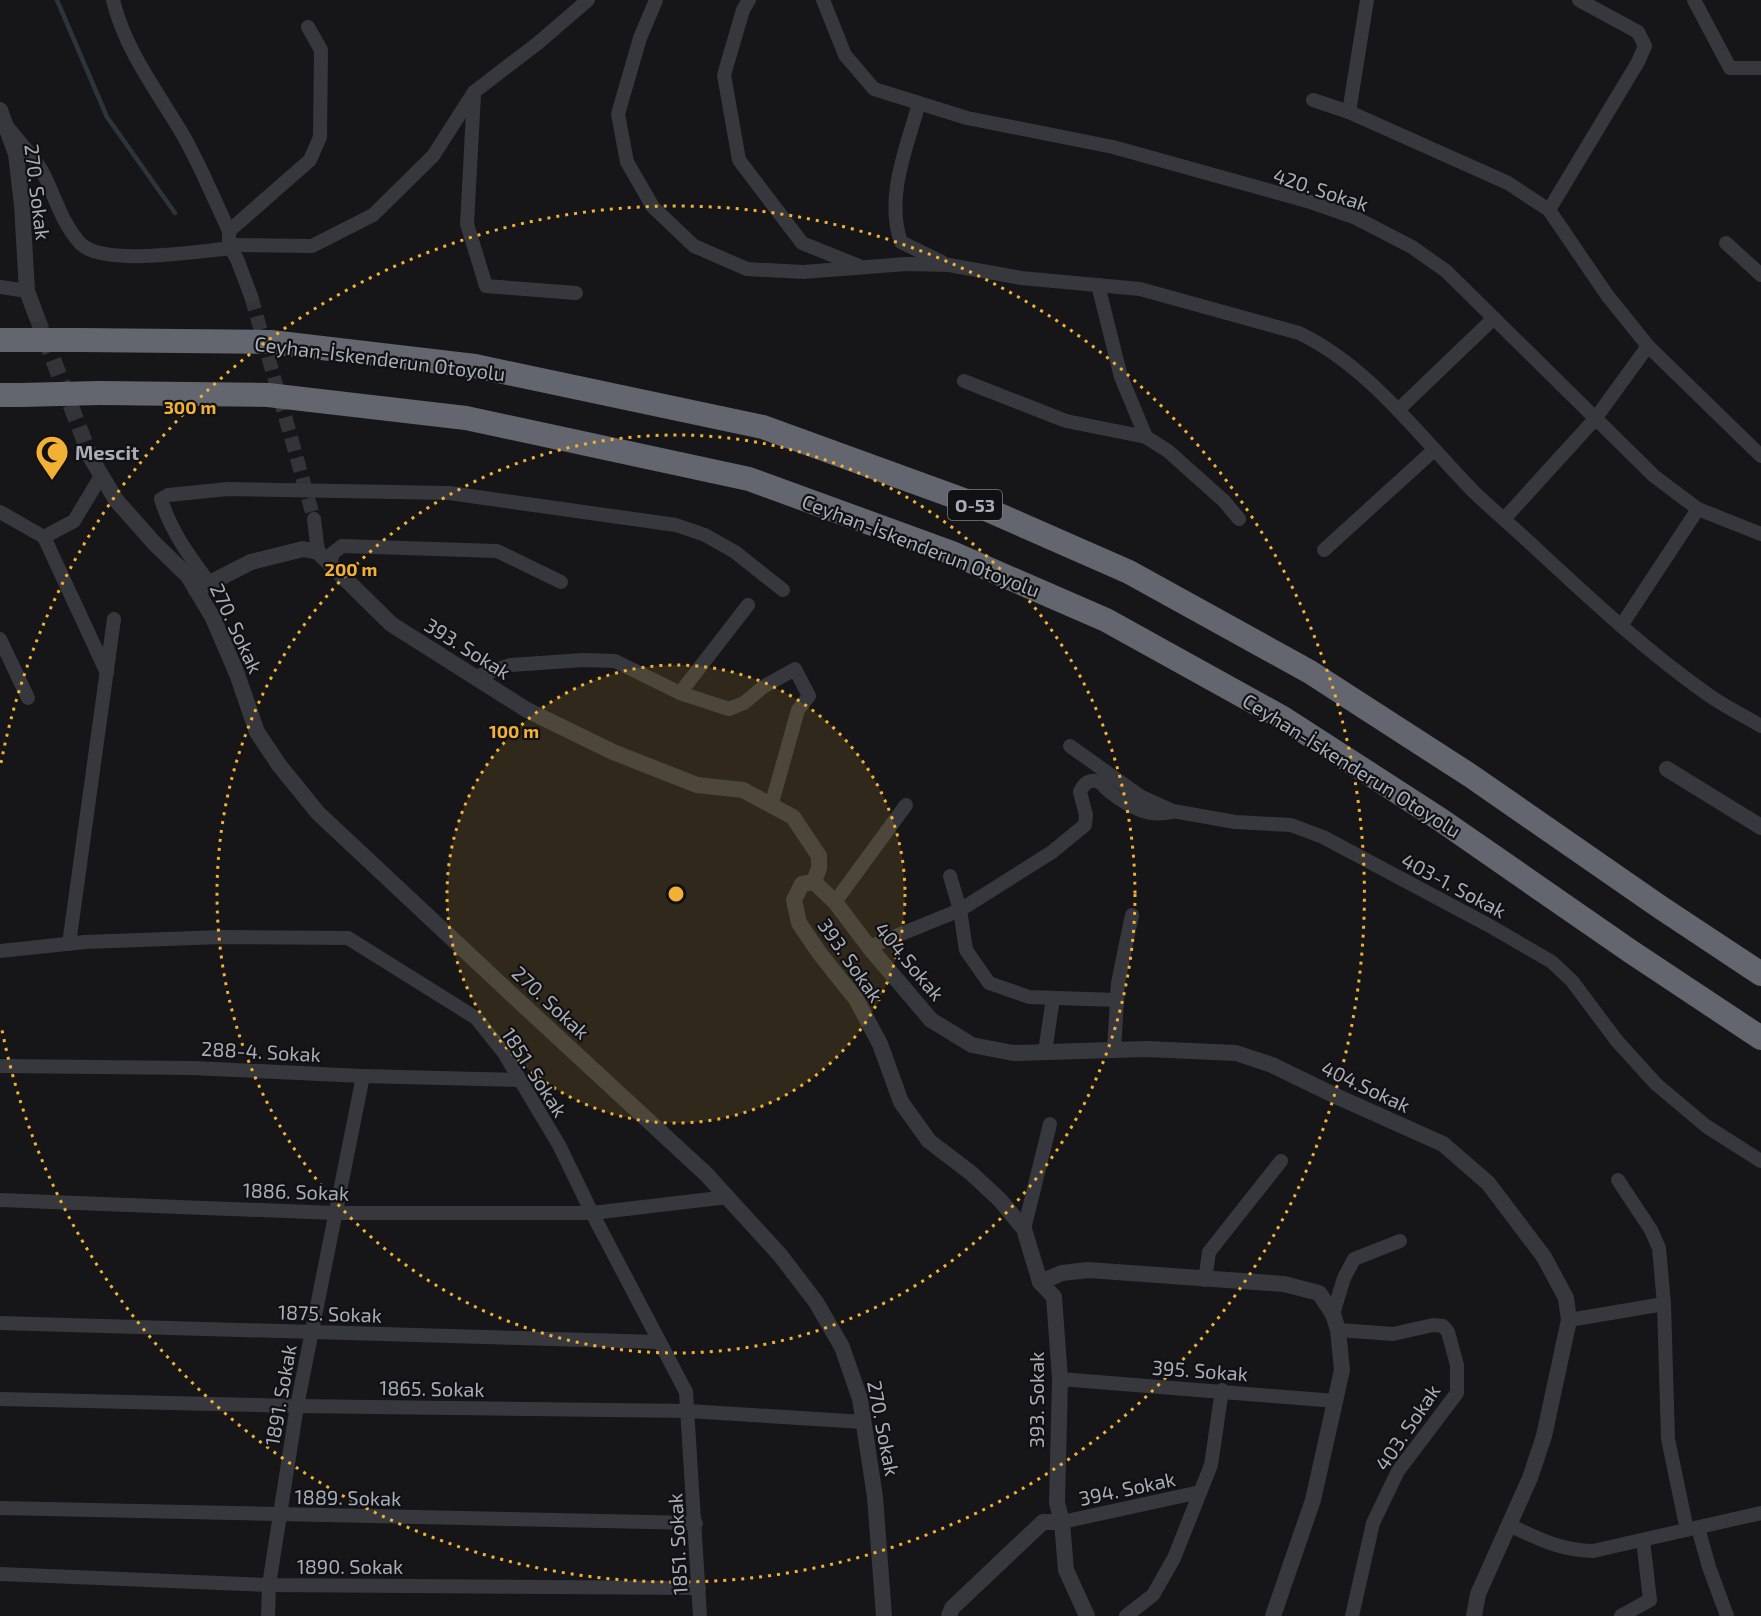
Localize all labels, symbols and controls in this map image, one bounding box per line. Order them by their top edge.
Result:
street label: 270. Sokak [20,143,56,241]
street label: 420. Sokak [1270,162,1372,216]
street label: Ceyhan-İskenderun Otoyolu [253,331,507,385]
text: 300 m [164,396,216,418]
mosque icon: Mescit [34,434,70,481]
place label: Mescit [75,440,139,464]
street label: Ceyhan-İskenderun Otoyolu [799,489,1043,601]
road number: O-53 [948,490,1002,520]
text: 200 m [325,558,377,580]
street label: 270. Sokak [206,579,268,677]
street label: 393. Sokak [421,612,515,684]
street label: Ceyhan-İskenderun Otoyolu [1239,688,1465,842]
text: 100 m [489,720,539,742]
street label: 403-1. Sokak [1398,847,1510,923]
centre of rings [666,884,686,904]
street label: 393. Sokak [813,914,889,1006]
street label: 404.Sokak [870,917,950,1005]
street label: 270. Sokak [508,960,594,1044]
street label: 1851. Sokak [497,1023,573,1121]
street label: 288-4. Sokak [201,1036,321,1066]
street label: 404.Sokak [1318,1055,1414,1117]
street label: 1886. Sokak [242,1177,350,1205]
street label: 1875. Sokak [278,1299,382,1327]
street label: 1891. Sokak [259,1342,301,1448]
street label: 393. Sokak [1024,1352,1048,1448]
street label: 395. Sokak [1151,1355,1249,1385]
street label: 1865. Sokak [379,1375,485,1401]
street label: 270. Sokak [863,1378,905,1478]
street label: 403. Sokak [1370,1379,1444,1475]
street label: 394. Sokak [1077,1466,1177,1510]
street label: 1889. Sokak [294,1484,402,1510]
street label: 1851. Sokak [662,1493,692,1595]
street label: 1890. Sokak [297,1554,403,1578]

